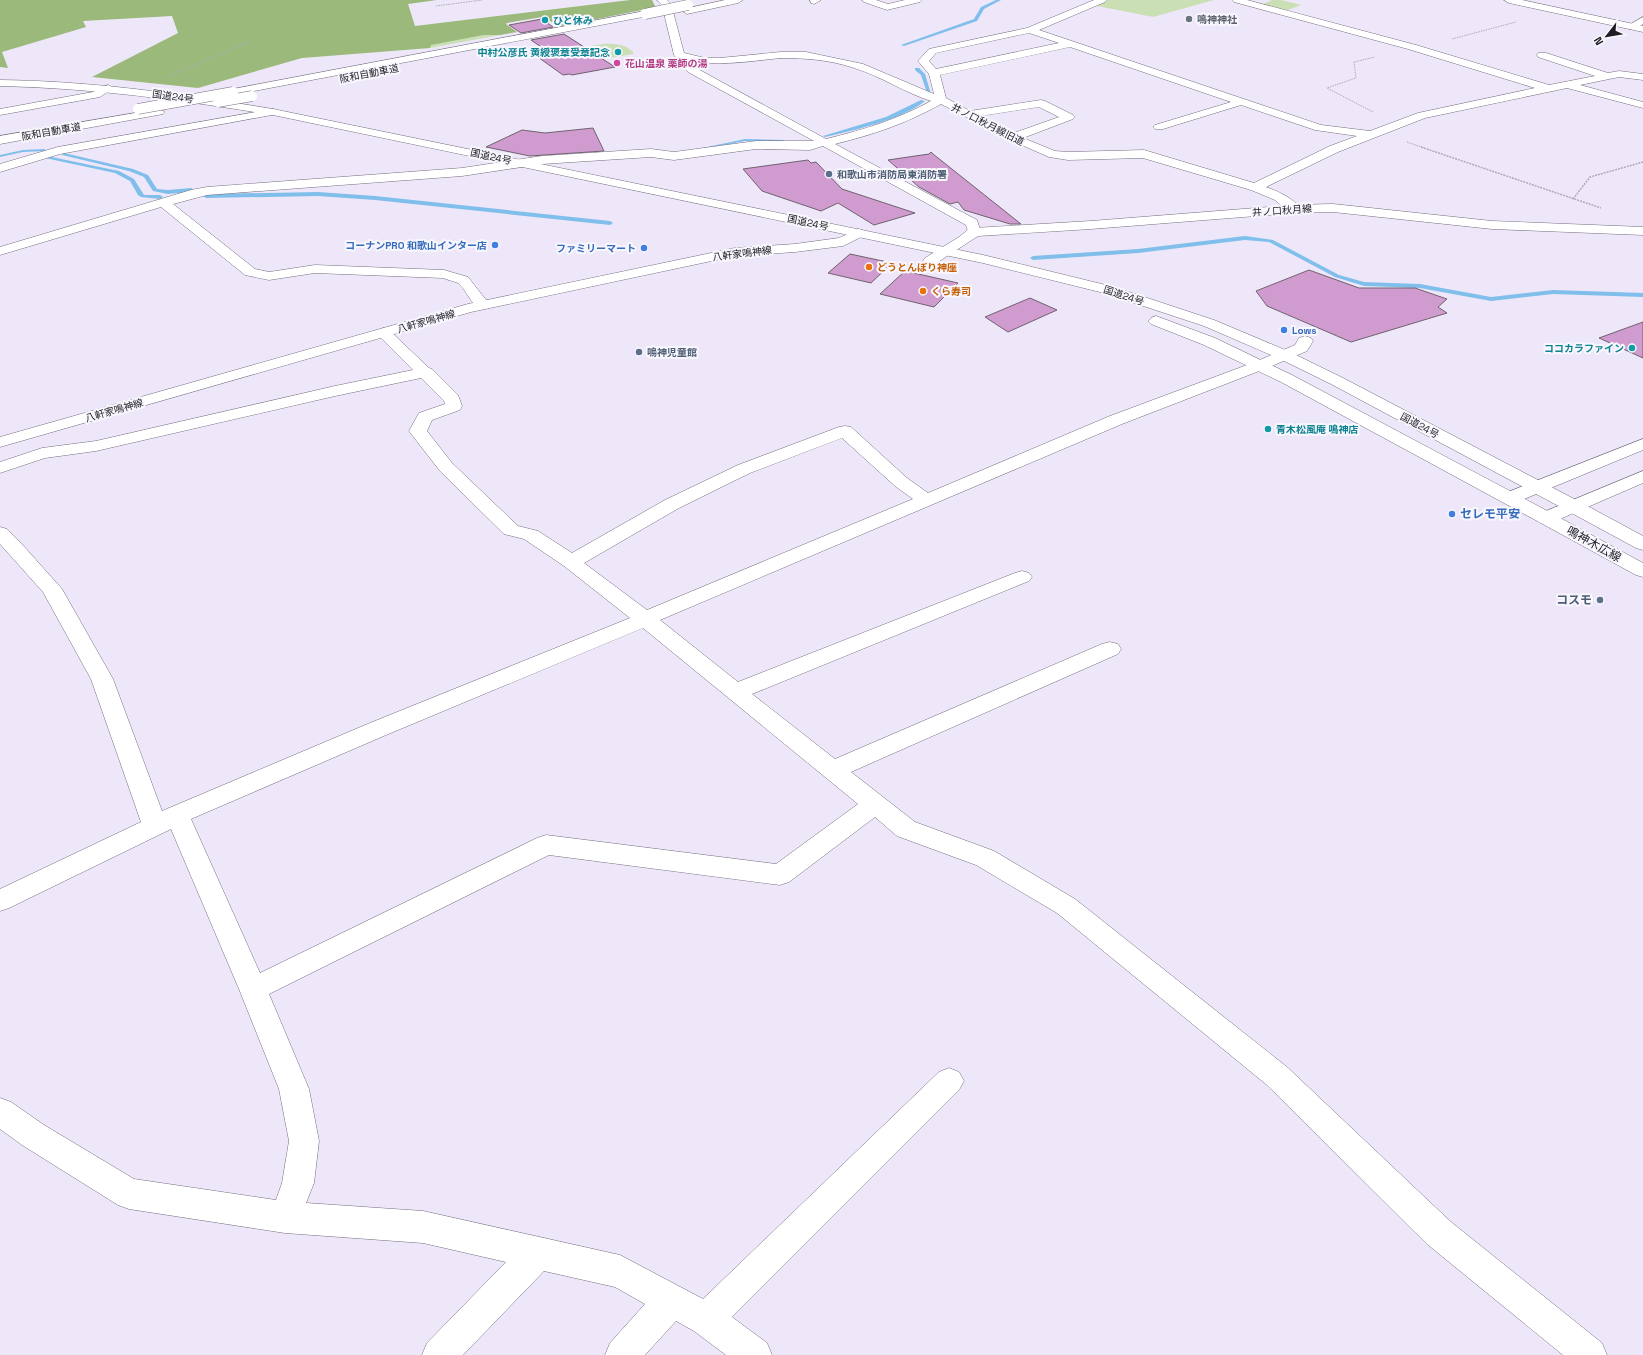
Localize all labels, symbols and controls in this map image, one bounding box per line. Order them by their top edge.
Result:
place label: 鳴神神社 [1197,13,1238,26]
place label: ひと休み [553,14,593,27]
marker: 鳴神神社 [1184,14,1194,24]
marker: ひと休み [540,15,550,25]
north arrow [1587,16,1627,56]
text: N [1591,34,1606,48]
place label: 中村公彦氏 黄綬褒章受章記念 [477,46,610,59]
marker: 中村公彦氏 黄綬褒章受章記念 [613,47,623,57]
place label: 花山温泉 薬師の湯 [625,57,708,70]
marker: 花山温泉 薬師の湯 [612,58,622,68]
street label: 阪和自動車道 [338,61,400,86]
street label: 国道24号 [151,87,195,106]
street label: 井ノ口秋月線旧道 [949,100,1026,148]
street label: 阪和自動車道 [20,120,82,143]
street label: 国道24号 [469,146,513,167]
place label: 和歌山市消防局東消防署 [837,168,947,181]
marker: 和歌山市消防局東消防署 [824,169,834,179]
street label: 井ノ口秋月線 [1252,202,1312,219]
street label: 国道24号 [786,212,830,233]
place label: コーナンPRO 和歌山インター店 [345,239,487,252]
marker: コーナンPRO 和歌山インター店 [490,240,500,250]
place label: ファミリーマート [556,242,636,255]
marker: ファミリーマート [639,243,649,253]
street label: 八軒家鳴神線 [711,243,773,264]
place label: どうとんぼり神座 [877,261,957,274]
marker: どうとんぼり神座 [864,262,874,272]
street label: 国道24号 [1102,283,1146,308]
place label: くら寿司 [931,285,971,298]
marker: くら寿司 [918,286,928,296]
street label: 八軒家鳴神線 [396,307,457,336]
place label: Lows [1292,324,1317,337]
marker: Lows [1279,325,1289,335]
place label: ココカラファイン [1544,342,1624,355]
marker: ココカラファイン [1627,343,1637,353]
place label: 嗚神児童館 [647,346,697,359]
marker: 嗚神児童館 [634,347,644,357]
street label: 八軒家鳴神線 [84,396,145,425]
street label: 国道24号 [1398,410,1441,441]
place label: 青木松風庵 鳴神店 [1276,423,1359,436]
marker: 青木松風庵 鳴神店 [1263,424,1273,434]
place label: セレモ平安 [1460,506,1520,522]
marker: セレモ平安 [1447,509,1457,519]
street label: 鳴神木広線 [1564,522,1624,566]
place label: コスモ [1556,592,1592,608]
marker: コスモ [1595,595,1605,605]

